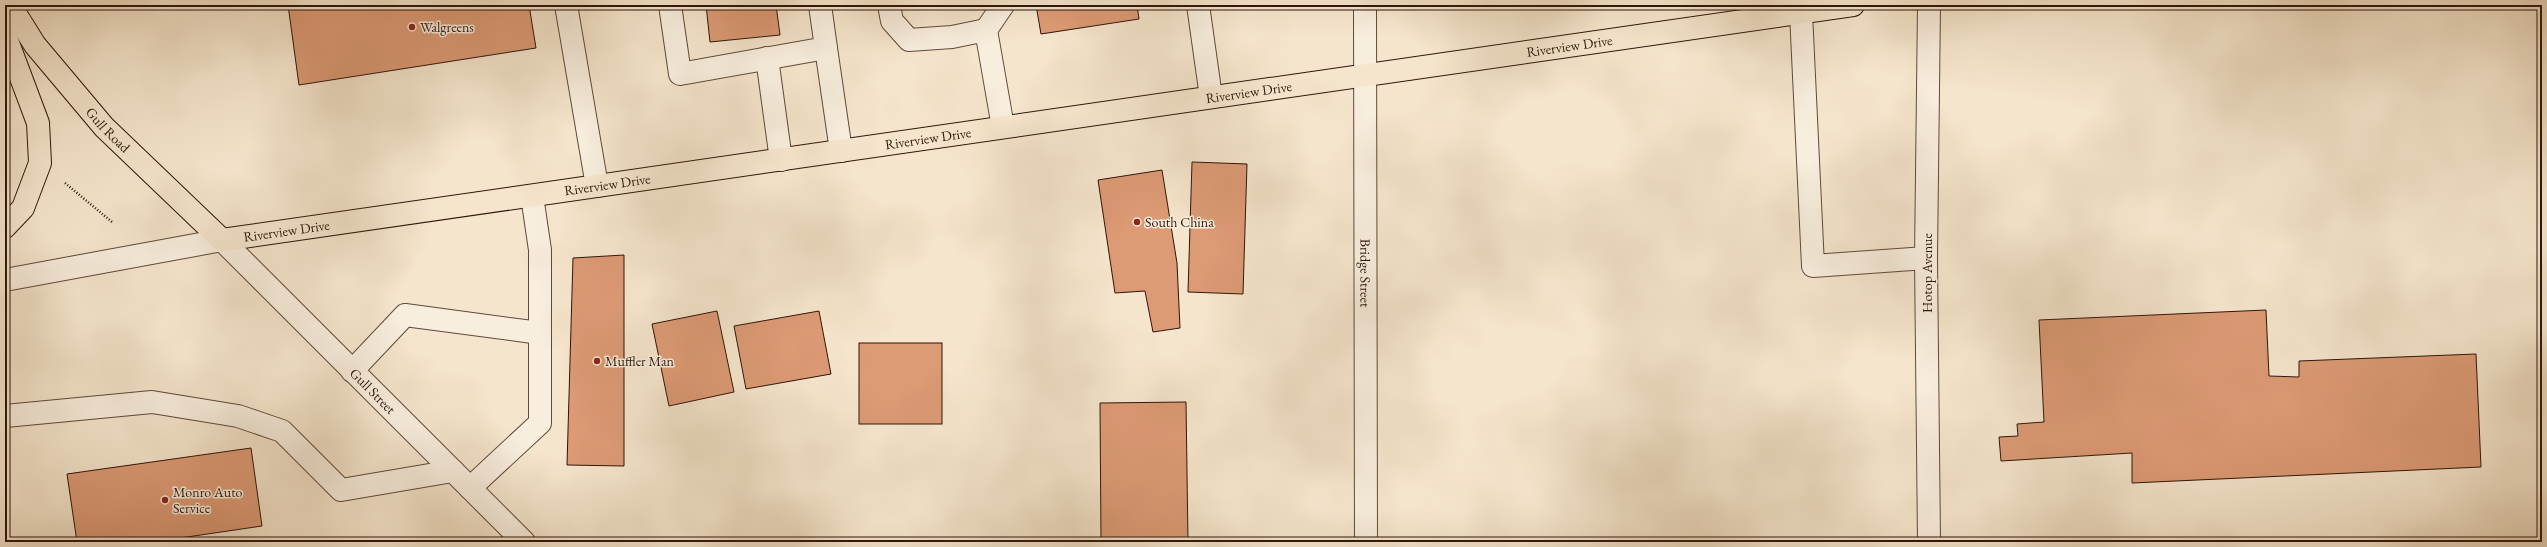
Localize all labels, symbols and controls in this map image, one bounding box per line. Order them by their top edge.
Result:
place label: Walgreens [420,18,474,36]
marker: Walgreens [407,22,417,32]
street label: Riverview Drive [1525,31,1614,61]
street label: Riverview Drive [1204,77,1293,107]
street label: Gull Road [82,103,135,157]
street label: Riverview Drive [884,123,973,153]
street label: Riverview Drive [563,169,652,200]
place label: South China [1145,213,1214,231]
street label: Riverview Drive [242,216,331,246]
marker: South China [1132,217,1142,227]
street label: Hotop Avenue [1918,233,1936,313]
street label: Bridge Street [1356,239,1375,308]
place label: Muffler Man [605,352,675,370]
marker: Muffler Man [592,356,602,366]
street label: Gull Street [346,364,400,418]
place label: Monro Auto Service [173,483,243,517]
marker: Monro Auto Service [160,495,170,505]

